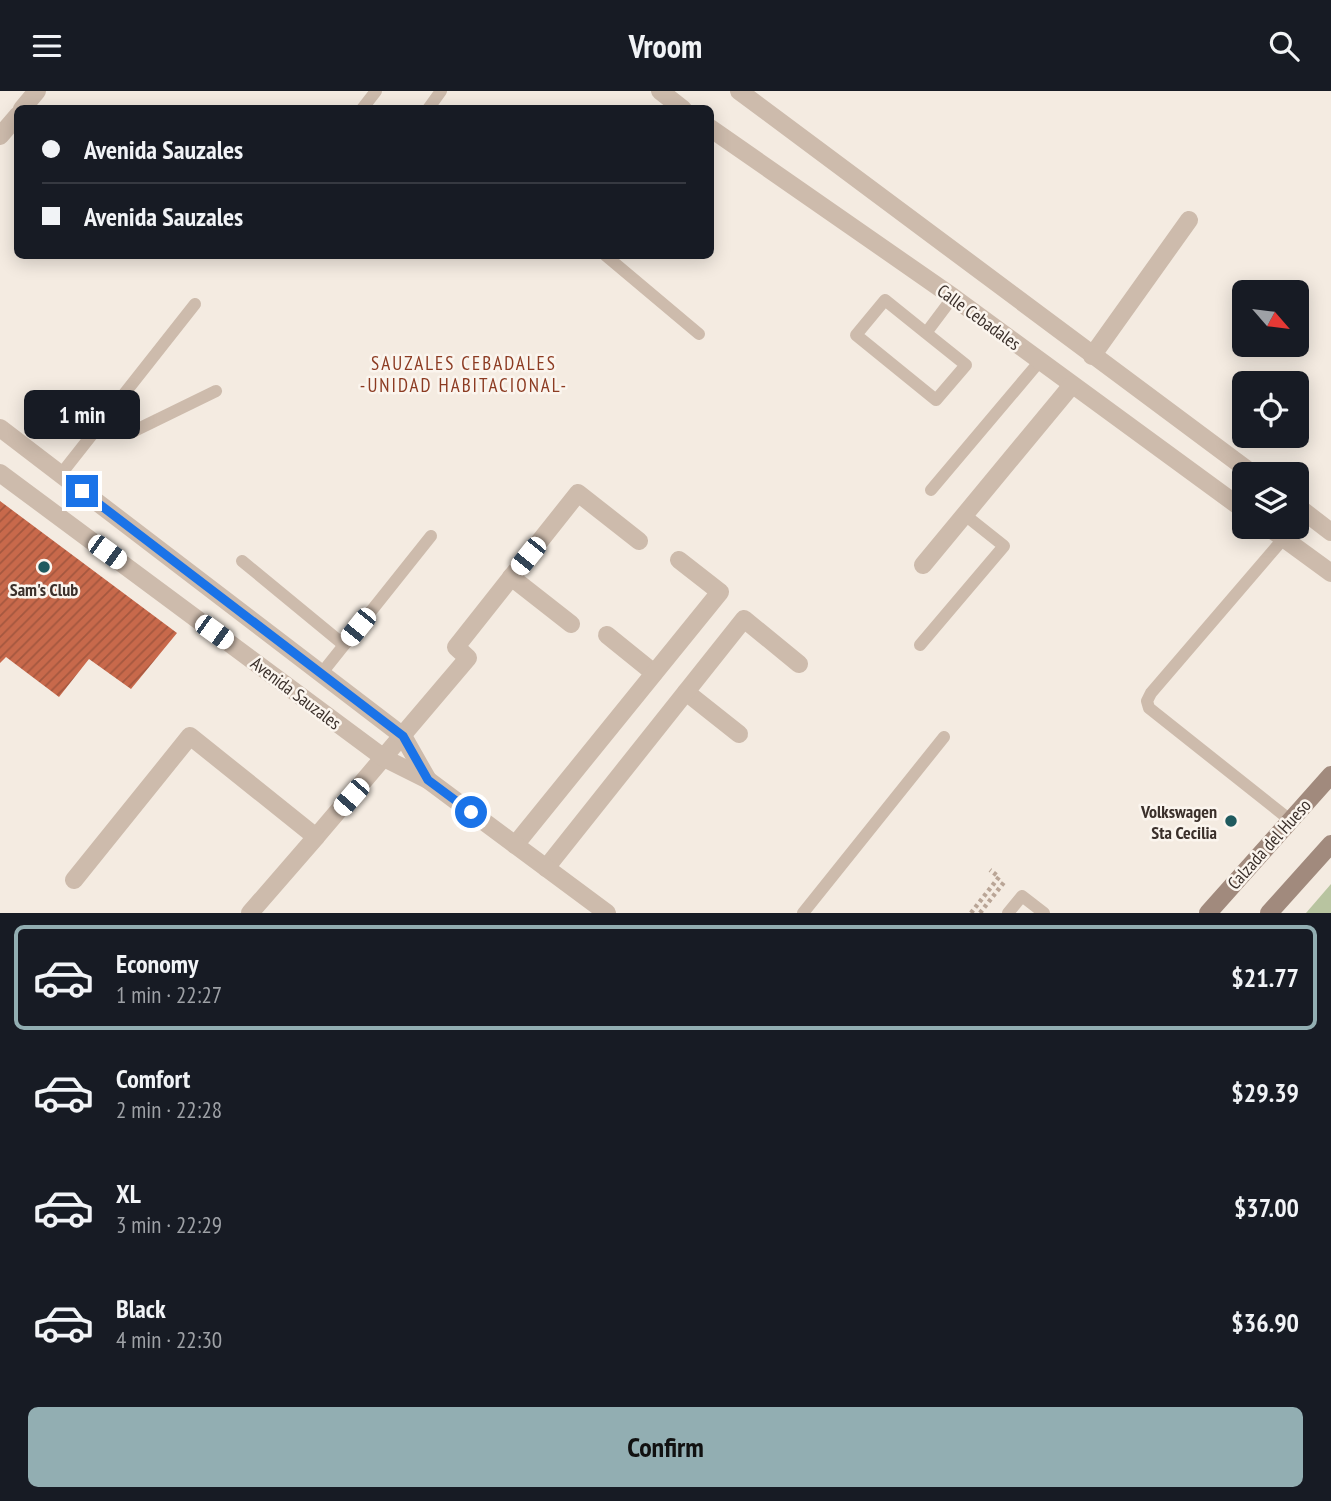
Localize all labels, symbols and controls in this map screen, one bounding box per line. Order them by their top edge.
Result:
text: Vroom [629,25,702,67]
icon: menu [28,27,66,65]
icon: search [1265,27,1303,65]
text: Avenida Sauzales [84,133,243,166]
text: Avenida Sauzales [84,200,243,233]
street label: Calle Cebadales [933,279,1025,355]
north arrow [1232,280,1309,357]
map controls [1232,280,1309,539]
district label: SAUZALES CEBADALES -UNIDAD HABITACIONAL- [360,351,568,397]
button: locate [1232,371,1309,448]
callout: 1 min [24,389,140,439]
text: 1 min [59,400,105,429]
button: layers [1232,462,1309,539]
route end [66,475,98,507]
car [84,531,131,573]
car [507,533,550,579]
marker: Sam's Club [36,559,52,575]
place label: Sam's Club [10,578,78,601]
car [337,604,380,650]
car [191,611,238,653]
street label: Avenida Sauzales [246,652,346,734]
car [330,774,373,820]
street label: Calzada del Hueso [1222,794,1316,894]
route start [455,796,487,828]
place label: Volkswagen Sta Cecilia [1140,800,1217,844]
marker: Volkswagen Sta Cecilia [1223,813,1239,829]
icon: car [32,946,95,1009]
text: Economy [116,947,198,980]
text: $21.77 [1231,961,1299,994]
text: 1 min · 22:27 [116,980,222,1009]
icon: car [32,1061,95,1124]
text: Comfort [116,1062,190,1095]
text: $29.39 [1231,1076,1299,1109]
text: 2 min · 22:28 [116,1095,222,1124]
icon: car [32,1176,95,1239]
text: XL [116,1177,141,1210]
text: $37.00 [1234,1191,1299,1224]
text: 3 min · 22:29 [116,1210,222,1239]
icon: car [32,1291,95,1354]
text: Black [116,1292,166,1325]
text: $36.90 [1231,1306,1299,1339]
text: 4 min · 22:30 [116,1325,222,1354]
button: Confirm [28,1407,1303,1487]

